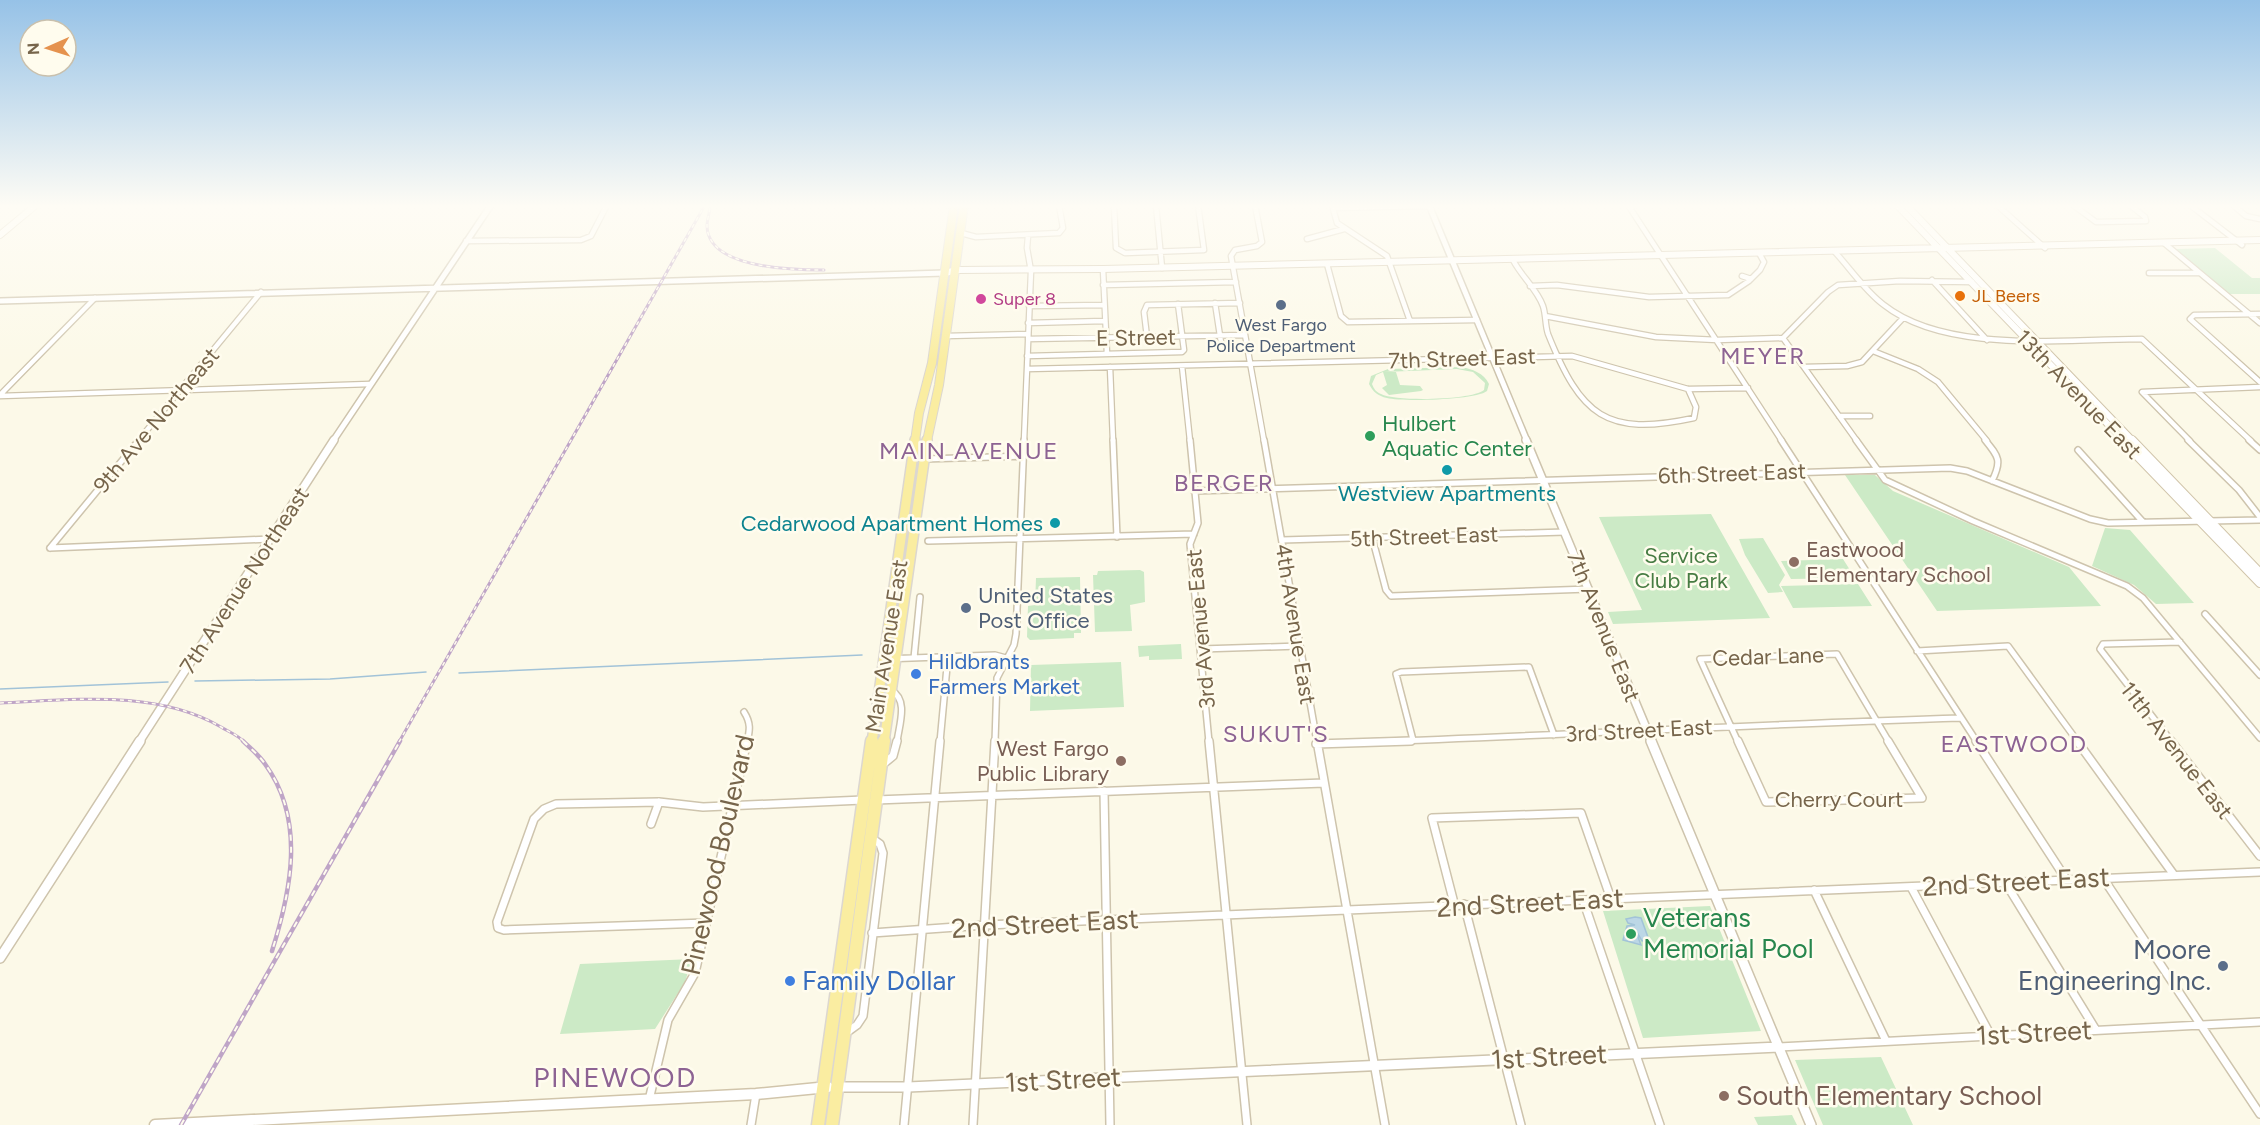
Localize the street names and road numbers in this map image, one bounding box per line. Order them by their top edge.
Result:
street label: E Street [1096,323,1176,352]
street label: 13th Avenue East [2010,324,2147,465]
street label: 9th Ave Northeast [88,342,225,498]
street label: 7th Street East [1388,342,1536,375]
street label: 6th Street East [1657,457,1807,490]
street label: 7th Avenue Northeast [174,482,315,679]
street label: 5th Street East [1349,520,1499,553]
street label: 4th Avenue East [1269,542,1322,706]
street label: 7th Avenue East [1561,547,1646,706]
street label: 3rd Avenue East [1180,548,1221,710]
street label: Main Avenue East [859,557,914,735]
street label: Cedar Lane [1712,641,1824,672]
street label: 11th Avenue East [2115,676,2239,824]
street label: 3rd Street East [1565,713,1713,748]
street label: Pinewood Boulevard [674,731,761,978]
street label: Cherry Court [1775,786,1903,813]
street label: 2nd Street East [1922,860,2110,903]
street label: 2nd Street East [1436,881,1624,924]
street label: 2nd Street East [951,902,1139,945]
street label: 1st Street [1975,1013,2093,1052]
street label: 1st Street [1490,1037,1608,1076]
street label: 1st Street [1004,1060,1122,1099]

